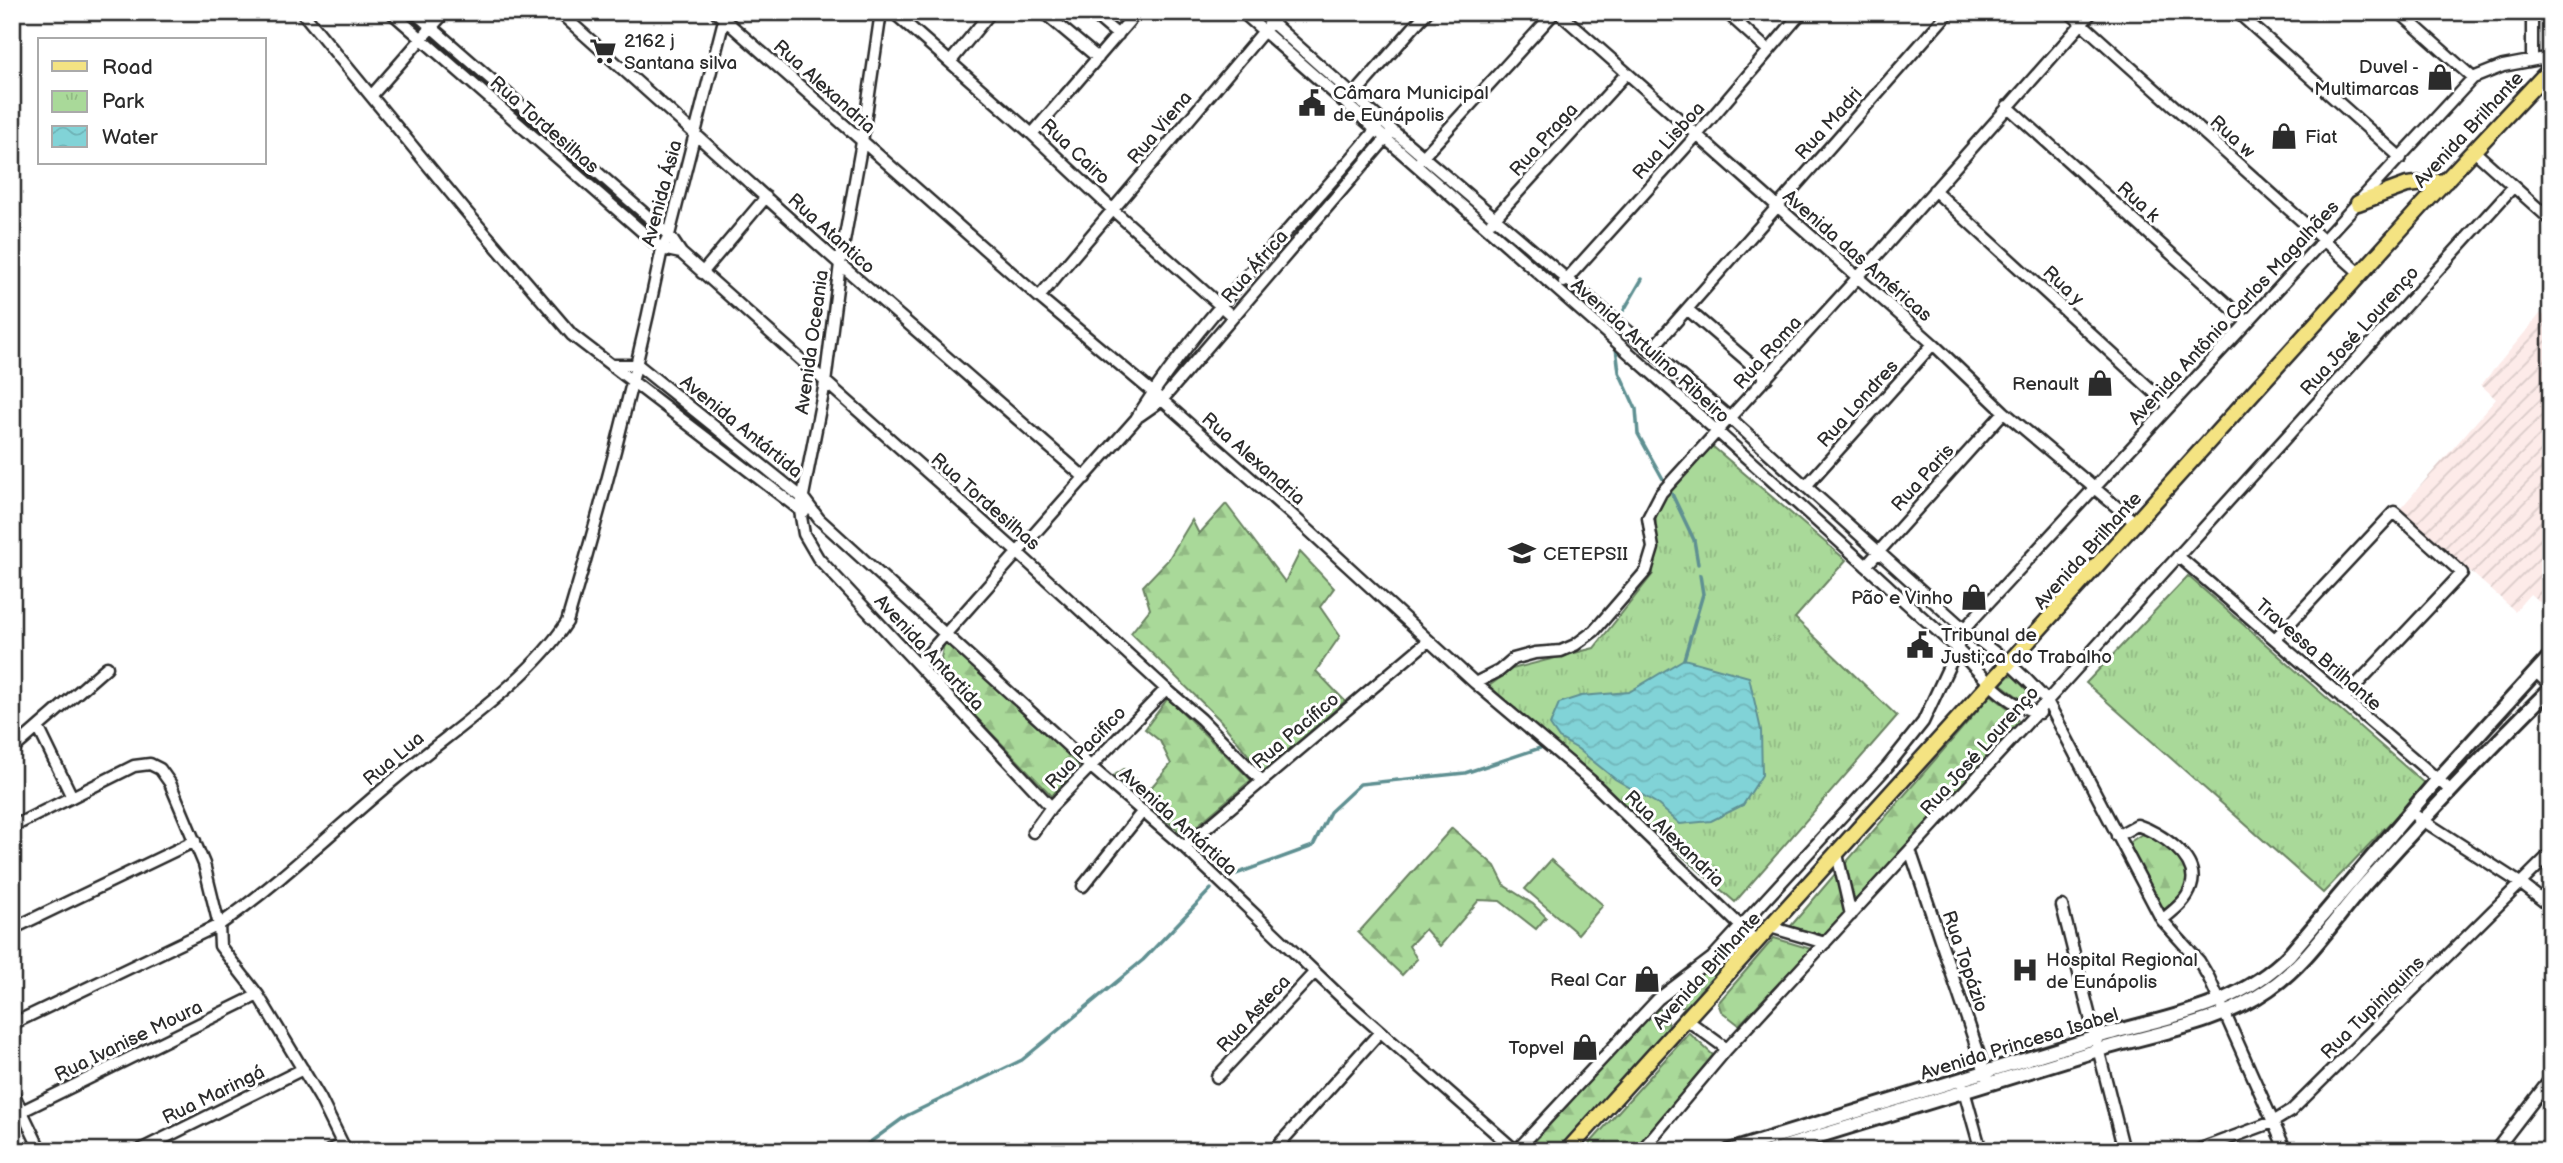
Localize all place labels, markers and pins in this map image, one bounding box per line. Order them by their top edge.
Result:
place label: 2162 j Santana silva [624,30,737,75]
supermarket icon: 2162 j Santana silva [588,36,618,66]
place label: Duvel - Multimarcas [2314,56,2419,101]
shop icon: Duvel - Multimarcas [2425,62,2455,92]
place label: Câmara Municipal de Eunápolis [1333,82,1489,127]
public building icon: Câmara Municipal de Eunápolis [1297,88,1327,118]
shop icon: Fiat [2269,121,2299,151]
place label: Fiat [2305,126,2338,149]
shop icon: Renault [2085,368,2115,398]
place label: Renault [2012,373,2079,396]
school or university icon: CETEPSII [1507,538,1537,568]
place label: CETEPSII [1543,543,1628,566]
shop icon: Pão e Vinho [1959,582,1989,612]
place label: Pão e Vinho [1851,587,1953,610]
place label: Tribunal de Justi;ca do Trabalho [1941,624,2112,669]
public building icon: Tribunal de Justi;ca do Trabalho [1905,630,1935,660]
place label: Hospital Regional de Eunápolis [2046,949,2198,994]
hospital icon: Hospital Regional de Eunápolis [2010,955,2040,985]
shop icon: Real Car [1632,964,1662,994]
place label: Real Car [1550,969,1627,992]
shop icon: Topvel [1570,1032,1600,1062]
place label: Topvel [1508,1037,1564,1060]

